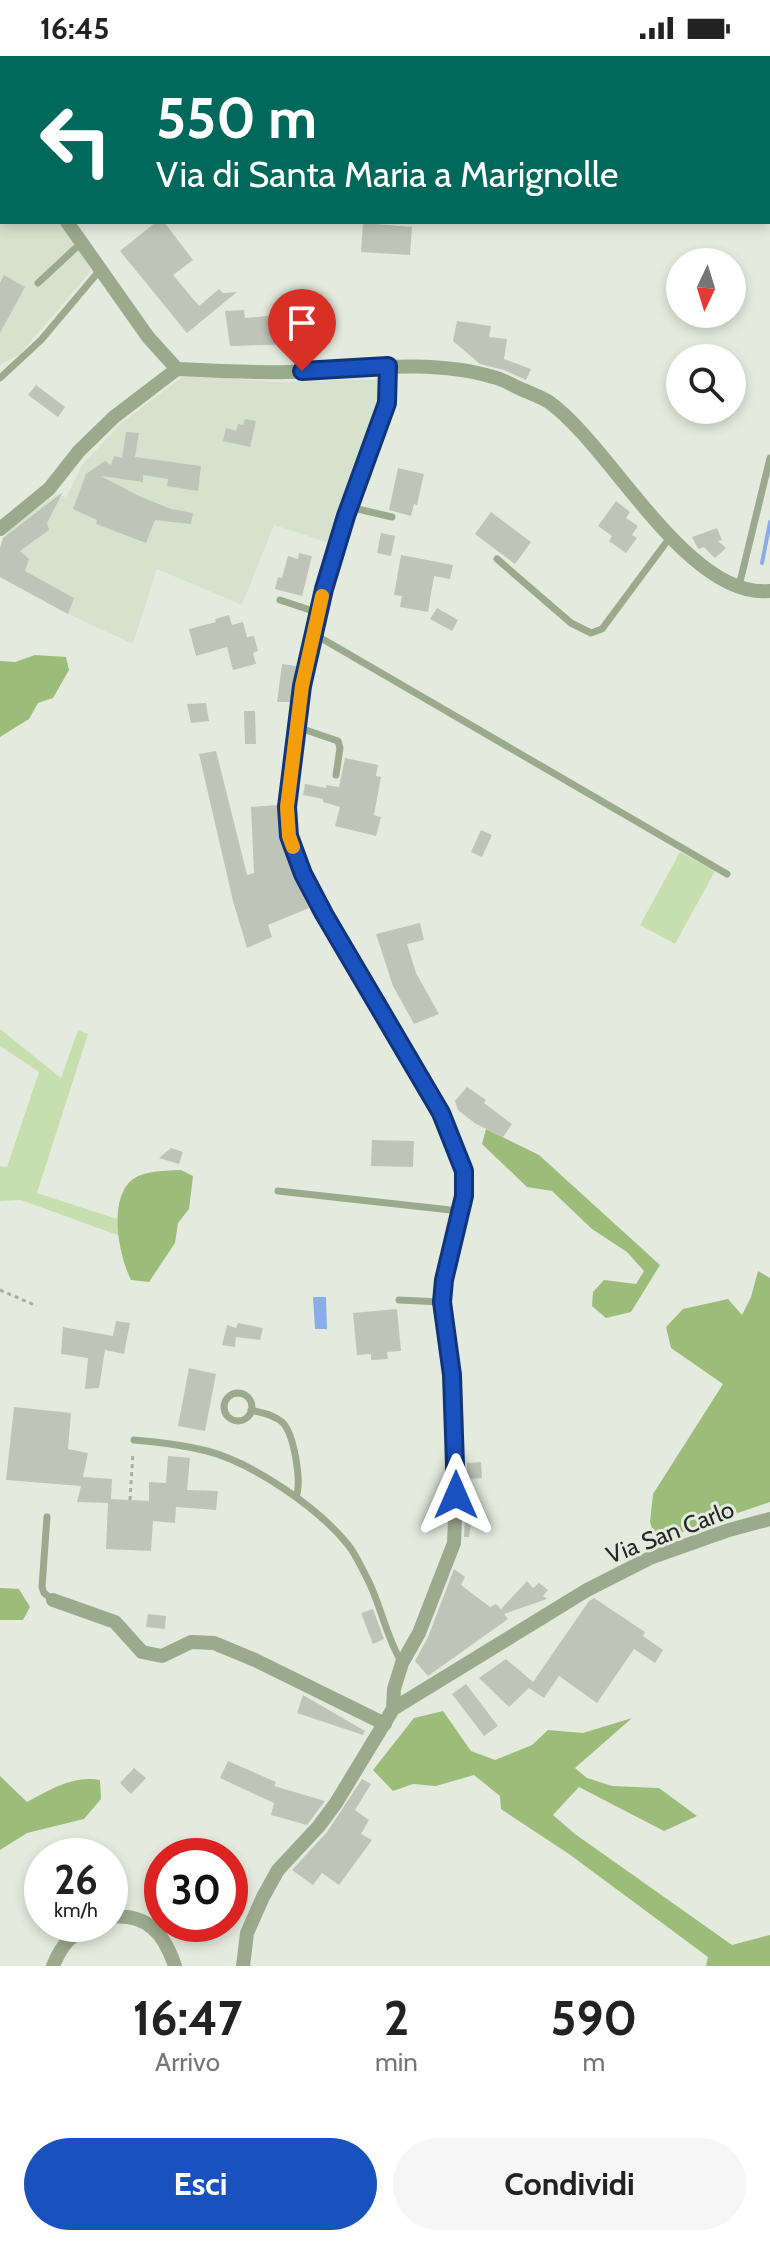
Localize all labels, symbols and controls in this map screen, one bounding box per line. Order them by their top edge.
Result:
text: 16:45 [40,10,109,47]
text: 550 m [156,84,317,152]
icon: left [24,88,128,192]
text: Via di Santa Maria a Marignolle [156,152,618,196]
north arrow [666,248,746,328]
map controls [666,248,746,424]
pin [268,289,336,371]
icon: arrive [280,301,324,345]
button: search [666,344,746,424]
position arrow [414,1453,498,1537]
street label: Via San Carlo [602,1494,738,1570]
speed limit sign: 30 [144,1838,248,1942]
text: 26 [54,1855,98,1904]
text: km/h [54,1898,98,1922]
text: 16:47 [133,1989,242,2047]
text: 2 [384,1989,409,2047]
text: 590 [551,1989,637,2047]
text: Arrivo [155,2046,220,2078]
text: min [375,2046,418,2078]
text: m [583,2046,605,2078]
button: Esci [24,2138,377,2230]
button: Condividi [393,2138,746,2230]

